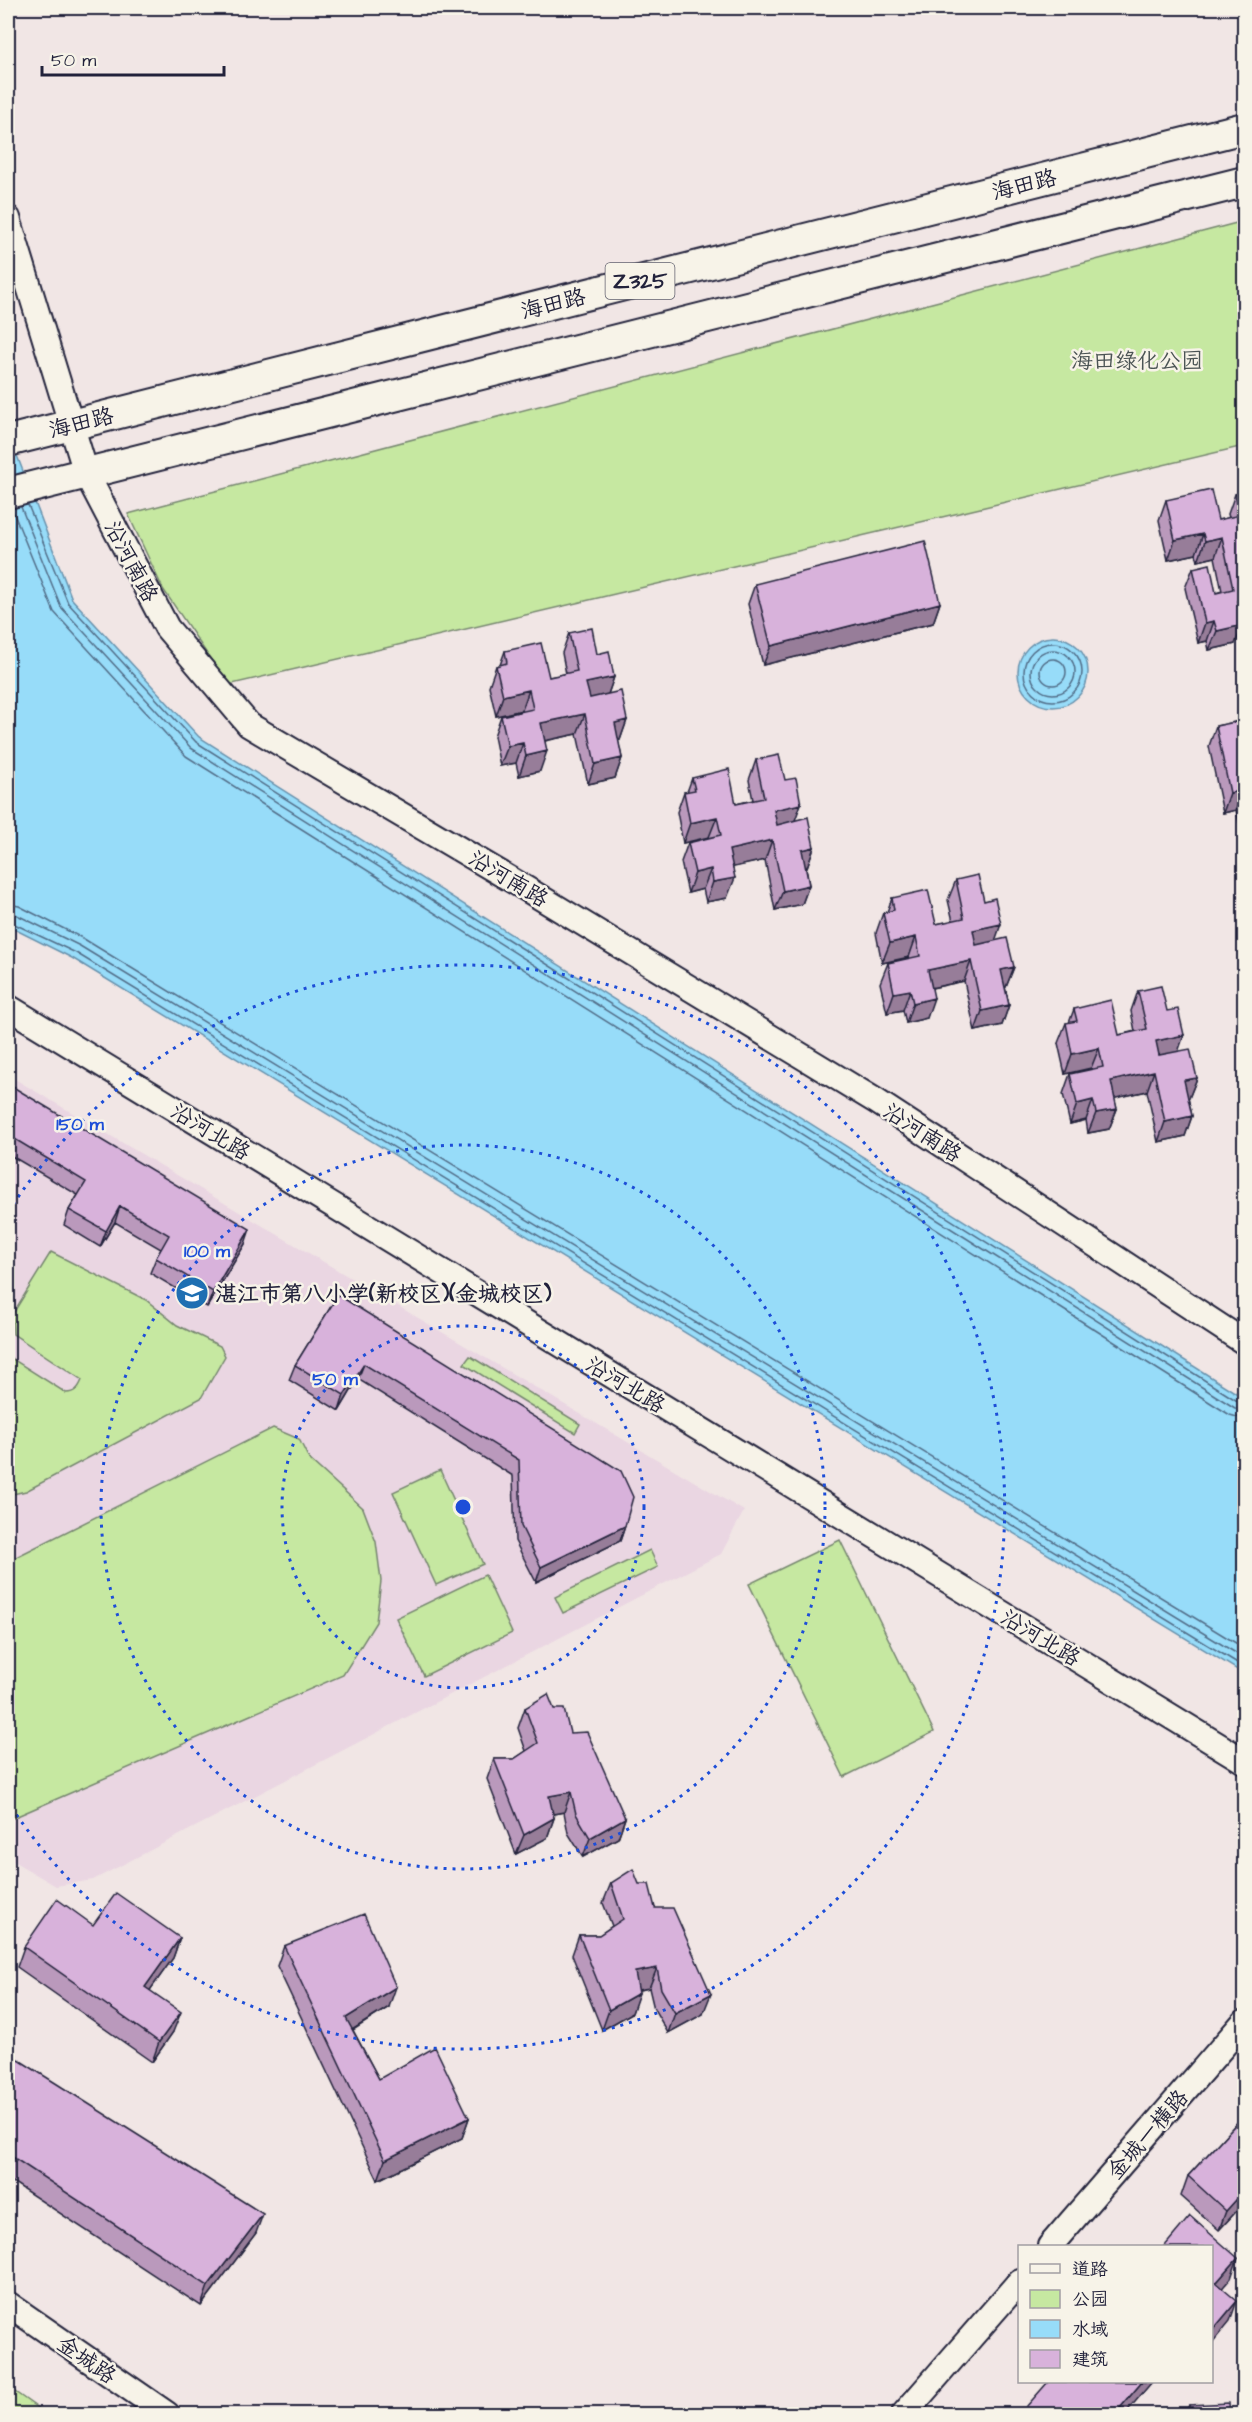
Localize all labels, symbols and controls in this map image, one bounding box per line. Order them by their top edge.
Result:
scale bar [42,39,224,77]
text: 50 m [51,48,96,73]
street label: 海田路 [989,162,1060,208]
road number: Z325 [606,263,674,299]
street label: 海田路 [518,281,589,327]
park label: 海田绿化公园 [1071,346,1203,377]
street label: 海田路 [46,400,117,446]
street label: 沿河南路 [96,516,165,608]
street label: 沿河南路 [463,843,554,915]
street label: 沿河北路 [165,1096,256,1168]
street label: 沿河南路 [877,1096,968,1170]
text: 150 m [56,1112,105,1137]
text: 100 m [184,1239,231,1264]
school or university icon: 湛江市第八小学(新校区)(金城校区) [174,1275,210,1311]
place label: 湛江市第八小学(新校区)(金城校区) [215,1279,552,1310]
street label: 沿河北路 [580,1349,671,1421]
text: 50 m [312,1367,359,1392]
centre of rings [453,1497,473,1517]
street label: 沿河北路 [995,1602,1086,1674]
street label: 金城一横路 [1100,2083,1196,2187]
legend [1018,2245,1213,2383]
text: 道路 [1072,2257,1108,2282]
text: 公园 [1072,2287,1108,2312]
text: 水域 [1072,2317,1108,2342]
street label: 金城路 [50,2329,122,2392]
text: 建筑 [1072,2347,1108,2372]

